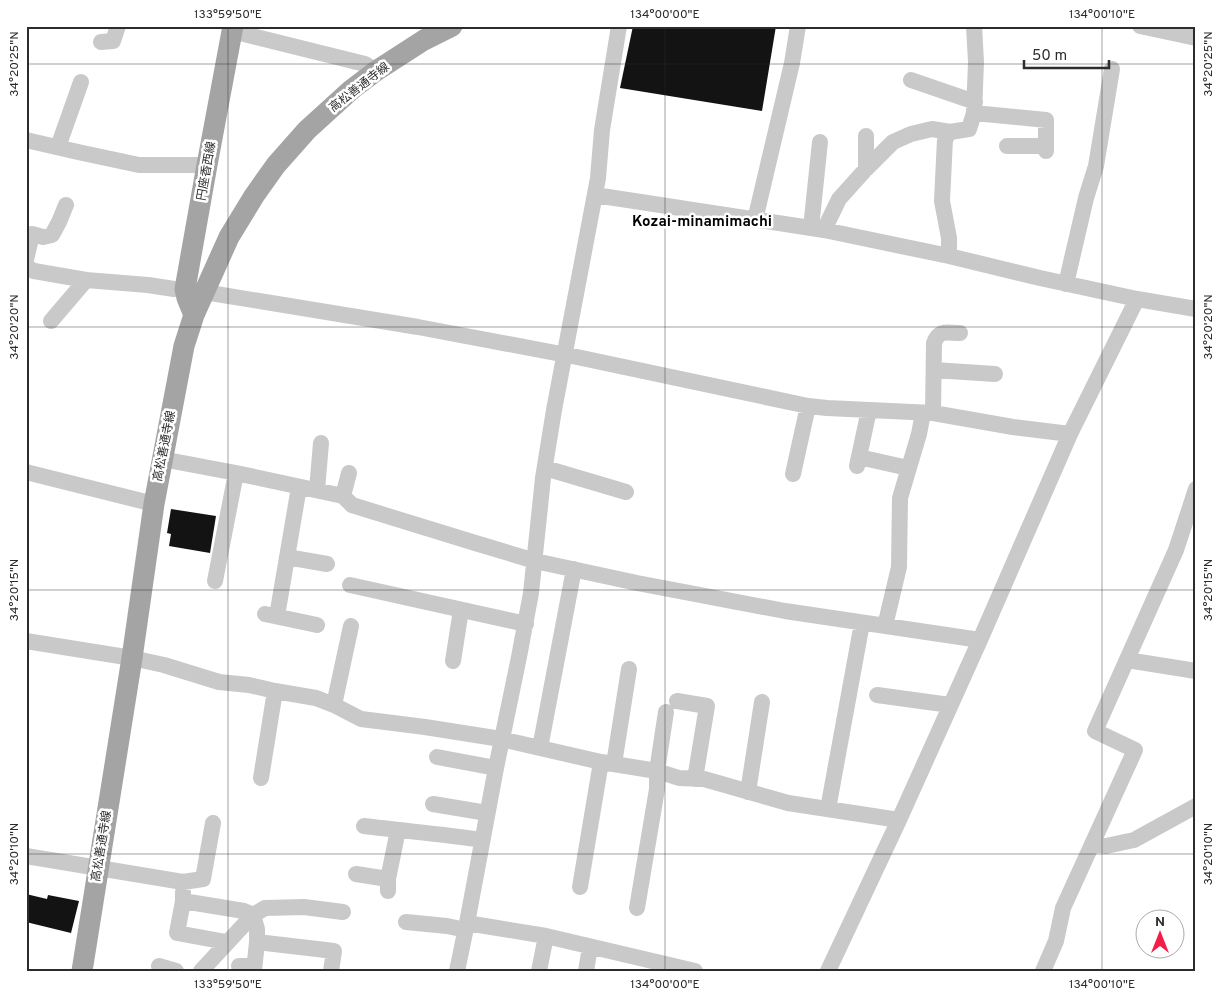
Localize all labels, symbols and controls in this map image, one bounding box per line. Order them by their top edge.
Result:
text: 133°59'50"E [194,7,262,23]
text: 134°00'00"E [630,7,700,23]
text: 134°00'10"E [1069,7,1135,23]
text: 34°20'25"N [7,31,23,97]
text: 34°20'25"N [1201,31,1217,97]
scale bar [1024,38,1110,70]
text: 50 m [1032,47,1067,66]
street label: 高松善通寺線 [326,59,393,116]
street label: 円座香西線 [194,140,220,202]
district label: Kozai-minamimachi [632,213,772,232]
text: 34°20'20"N [7,294,23,360]
text: 34°20'20"N [1201,294,1217,360]
street label: 高松善通寺線 [150,409,180,483]
text: 34°20'15"N [7,559,23,621]
text: 34°20'15"N [1201,559,1217,621]
street label: 高松善通寺線 [88,809,116,883]
text: 34°20'10"N [7,823,23,885]
text: 34°20'10"N [1201,823,1217,885]
north arrow [1134,910,1184,960]
text: N [1155,914,1165,931]
text: 133°59'50"E [194,977,262,993]
text: 134°00'00"E [630,977,700,993]
text: 134°00'10"E [1069,977,1135,993]

